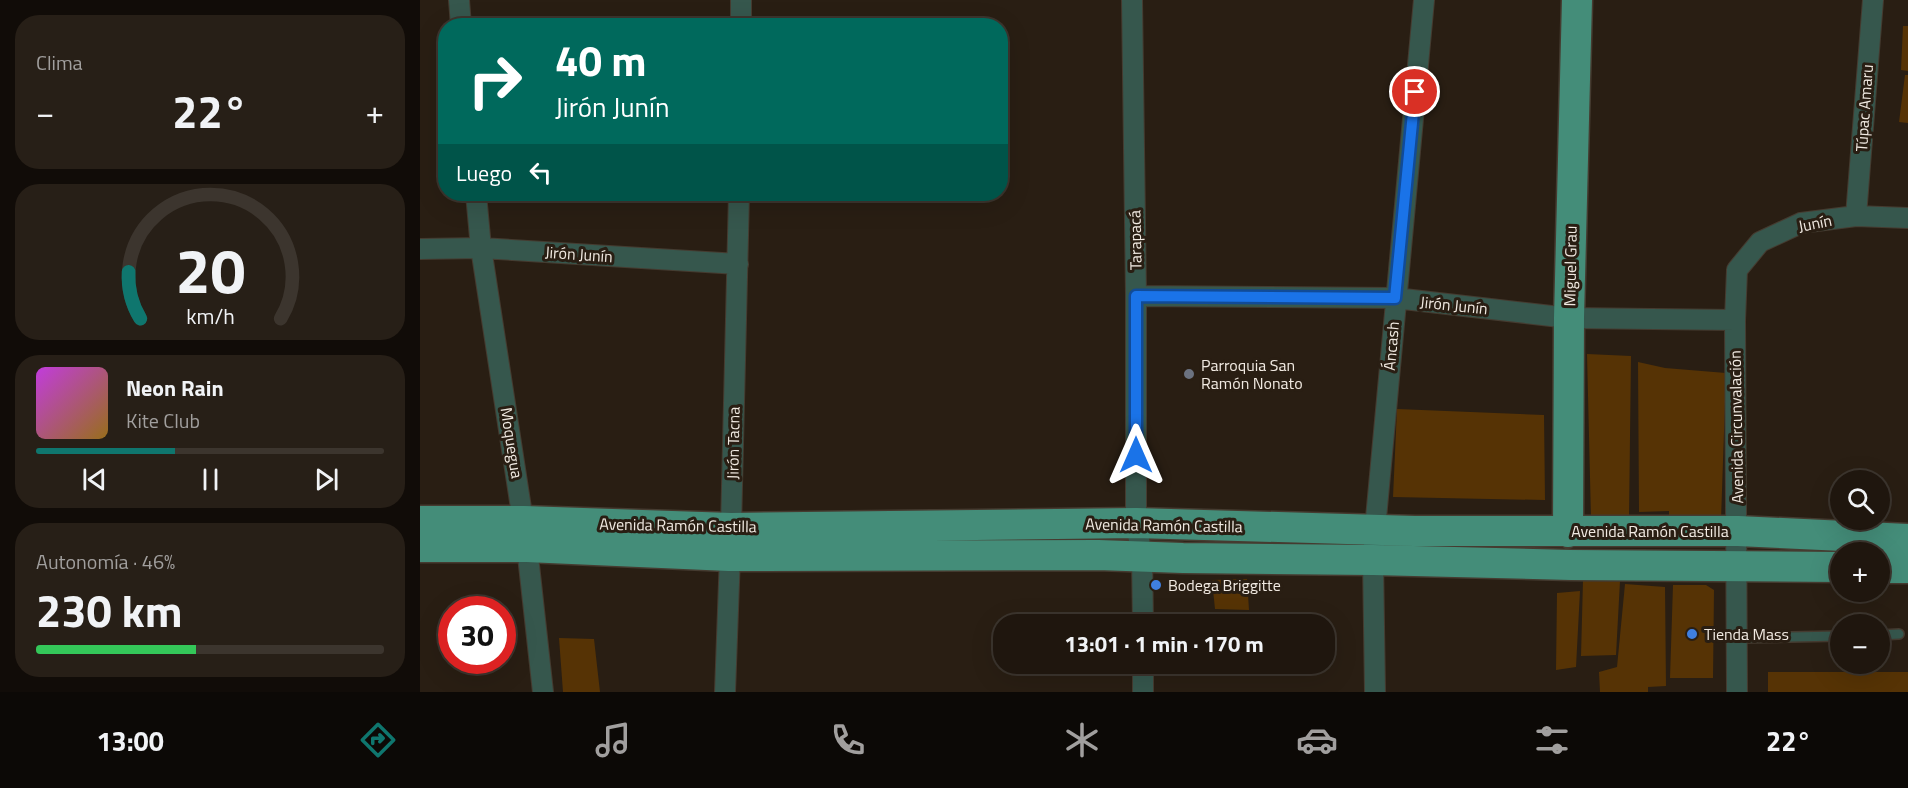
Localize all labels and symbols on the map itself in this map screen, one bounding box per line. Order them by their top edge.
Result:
street label: Túpac Amaru [1849,64,1879,152]
pin [1389,66,1440,117]
street label: Junín [1796,208,1834,238]
street label: Tarapacá [1122,210,1148,270]
street label: Miguel Grau [1557,225,1583,307]
street label: Jirón Junín [544,240,614,268]
street label: Jirón Junín [1419,290,1489,320]
street label: Áncash [1377,320,1405,372]
street label: Avenida Circunvalación [1723,350,1749,504]
place label: Parroquia San Ramón Nonato [1201,353,1303,395]
marker: Parroquia San Ramón Nonato [1182,367,1196,381]
street label: Moquegua [495,406,529,480]
street label: Jirón Tacna [720,406,746,480]
position arrow [1104,423,1168,487]
street label: Avenida Ramón Castilla [599,512,757,538]
street label: Avenida Ramón Castilla [1085,512,1243,538]
street label: Avenida Ramón Castilla [1571,519,1729,543]
place label: Bodega Briggitte [1168,573,1281,597]
marker: Bodega Briggitte [1149,578,1163,592]
speed limit sign: 30 [438,596,516,674]
place label: Tienda Mass [1704,622,1789,646]
marker: Tienda Mass [1685,627,1699,641]

